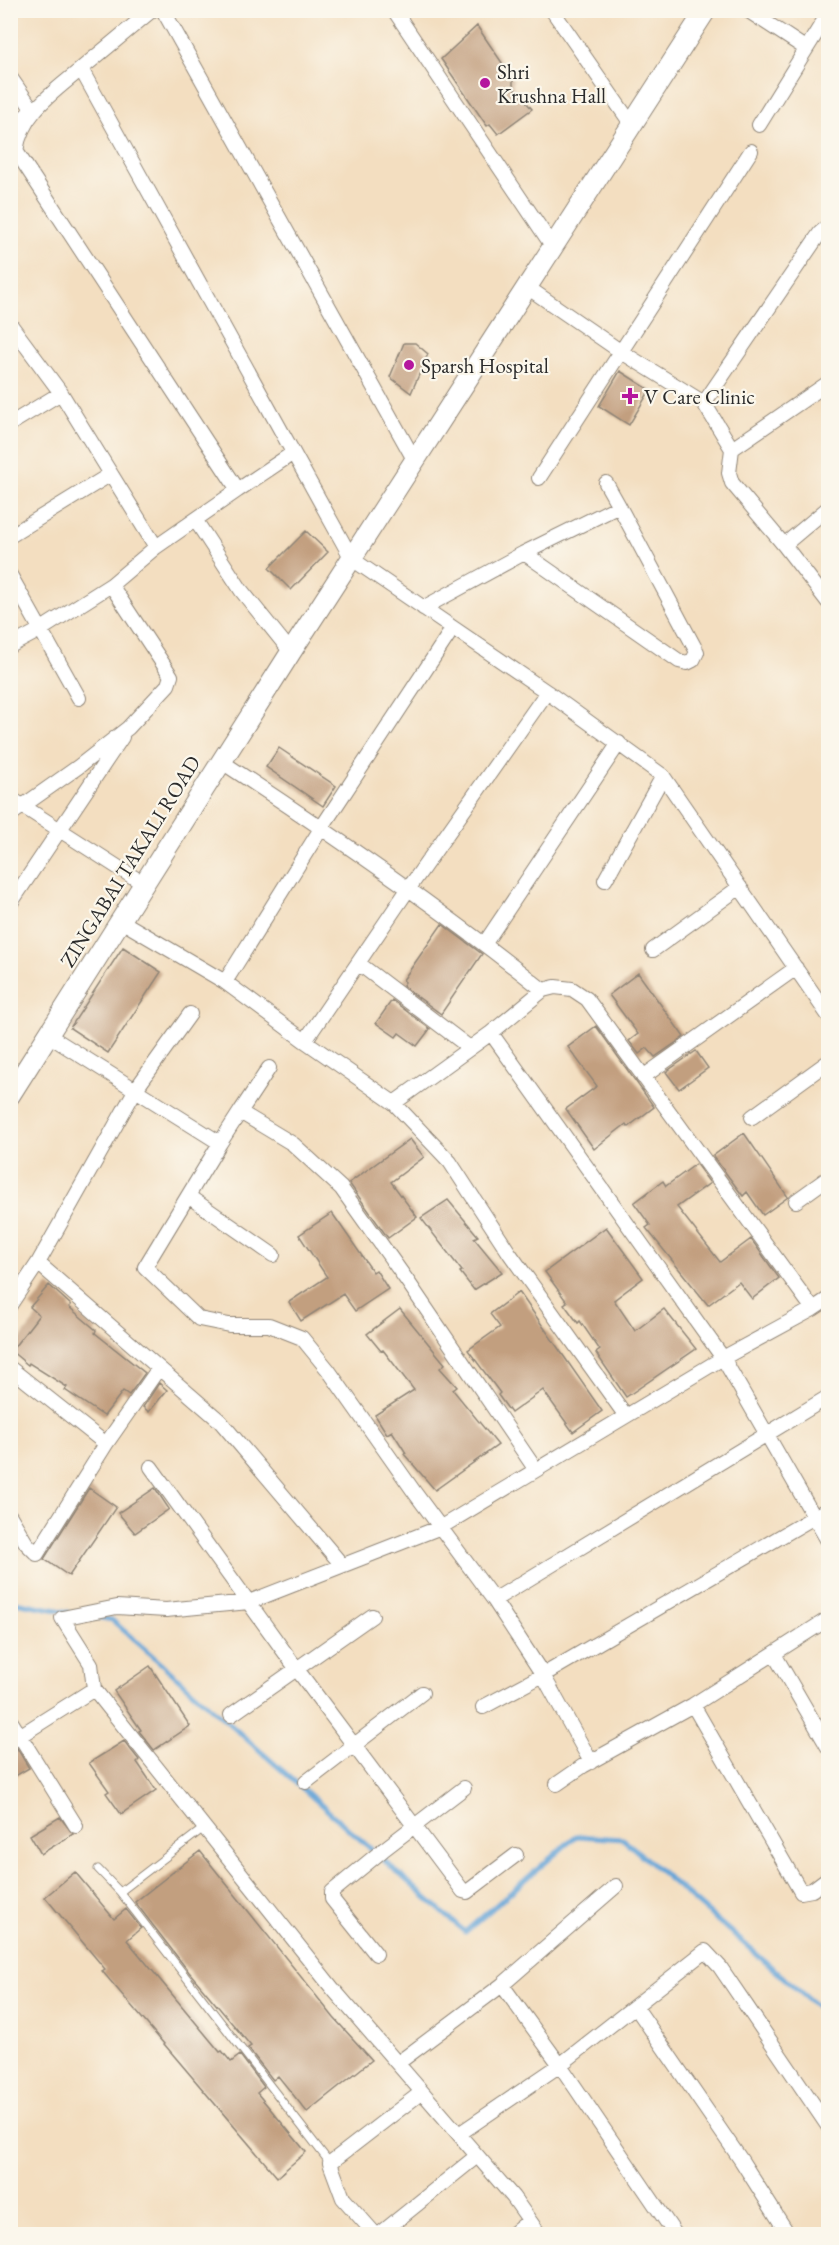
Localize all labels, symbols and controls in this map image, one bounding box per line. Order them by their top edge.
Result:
place label: Shri Krushna Hall [497,58,606,109]
marker: Shri Krushna Hall [478,76,492,90]
place label: Sparsh Hospital [421,352,549,379]
marker: Sparsh Hospital [402,358,416,372]
place label: V Care Clinic [644,383,755,410]
marker: V Care Clinic [621,387,639,405]
street label: ZINGABAI TAKALI ROAD [54,750,206,972]

